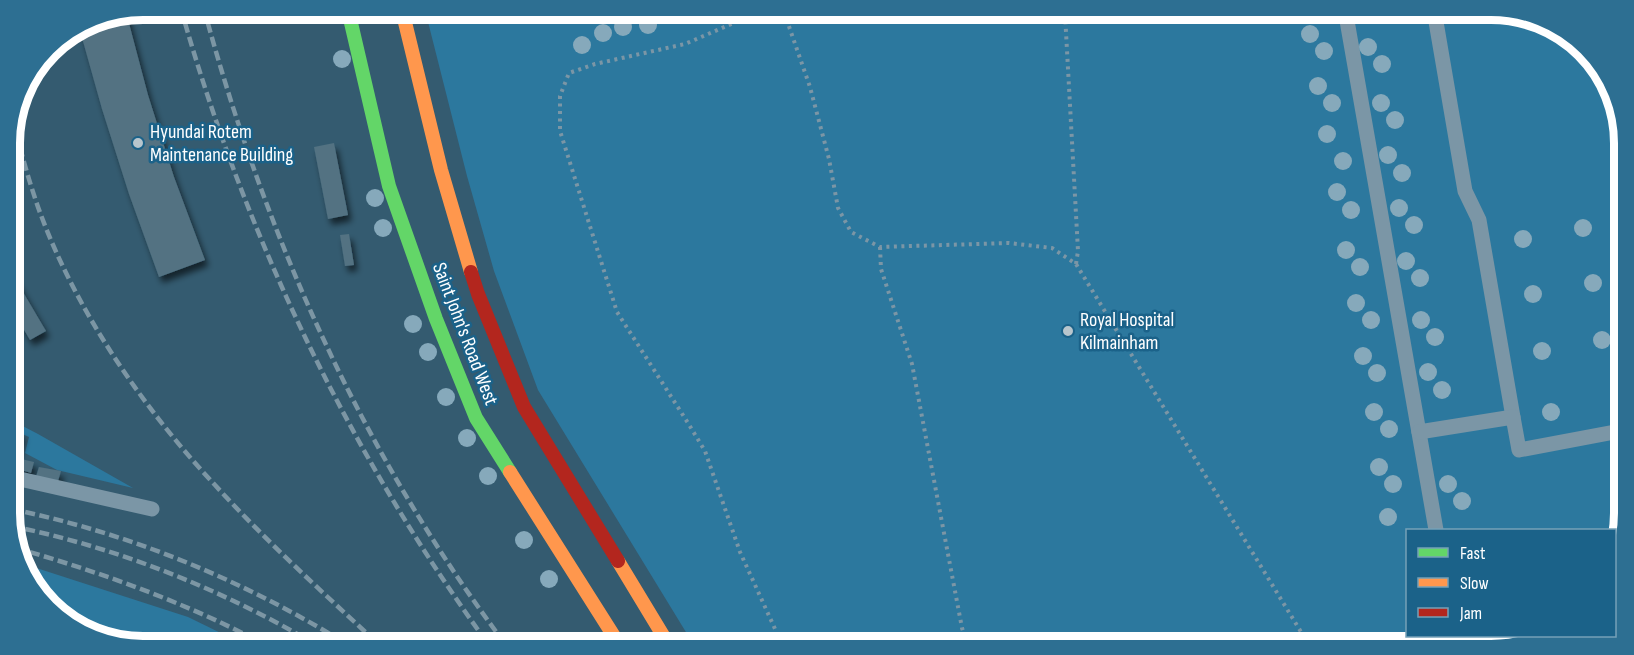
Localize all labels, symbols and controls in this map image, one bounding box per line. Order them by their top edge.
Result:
place label: Hyundai Rotem Maintenance Building [150,120,293,167]
marker: Hyundai Rotem Maintenance Building [131,136,145,150]
street label: Saint John's Road West [427,259,503,409]
place label: Royal Hospital Kilmainham [1080,308,1174,355]
marker: Royal Hospital Kilmainham [1061,324,1075,338]
legend [1406,529,1616,637]
text: Fast [1460,543,1486,564]
text: Slow [1460,573,1489,594]
text: Jam [1459,603,1482,624]

